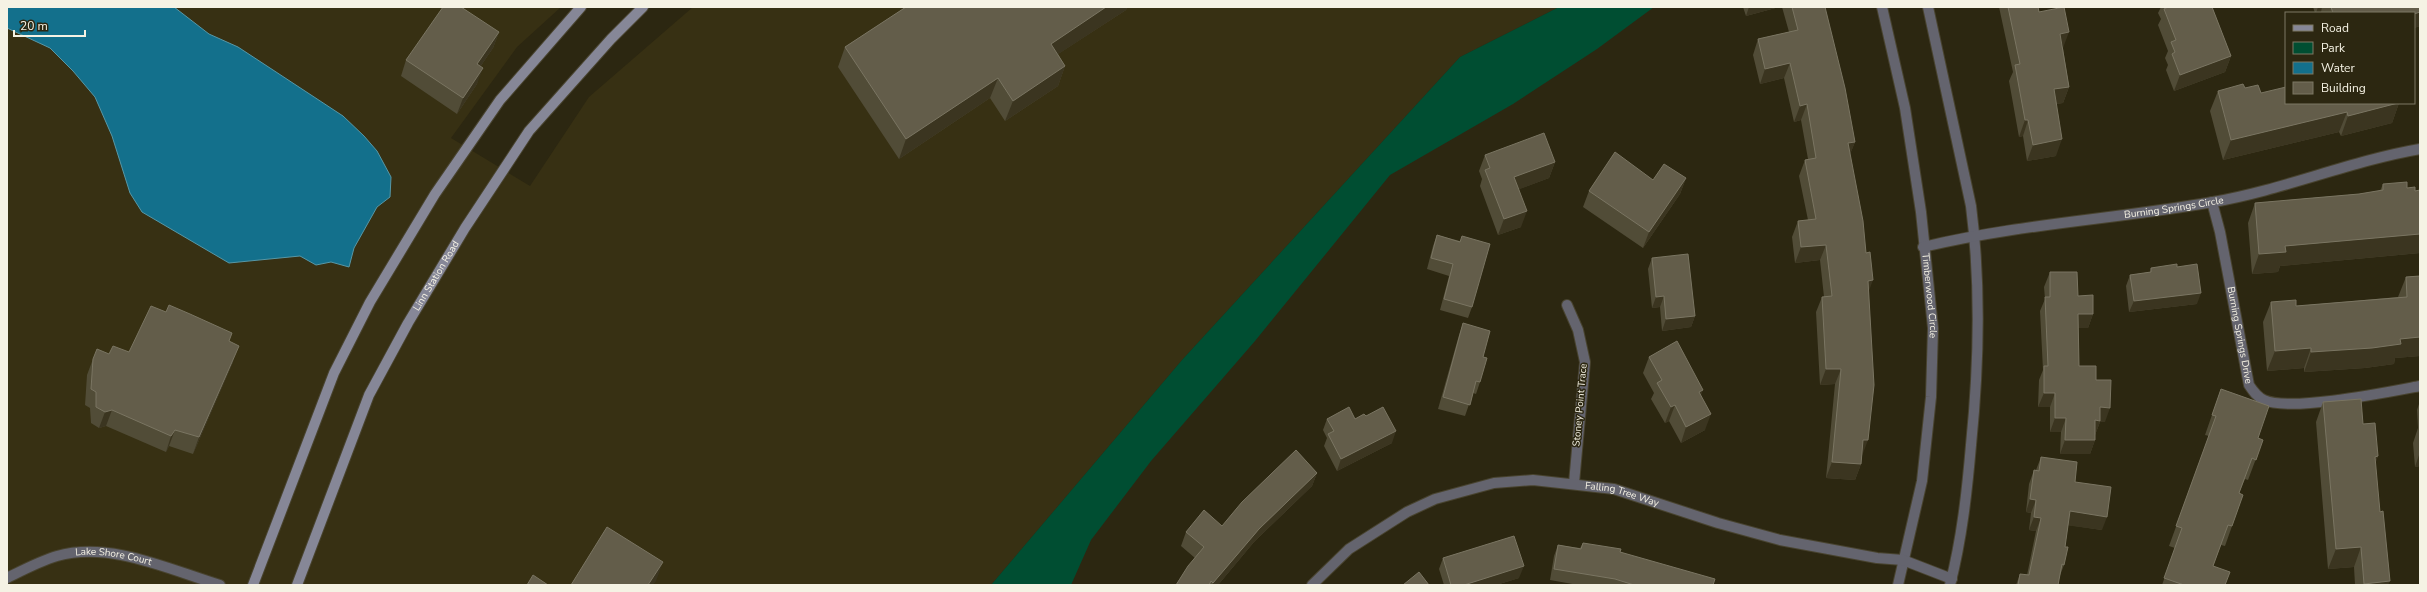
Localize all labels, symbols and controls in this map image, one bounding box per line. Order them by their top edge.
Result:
scale bar [14,12,85,38]
legend [2285,12,2415,104]
text: 20 m [20,18,48,34]
text: Road [2321,20,2349,36]
text: Park [2321,40,2346,56]
text: Water [2321,60,2355,76]
text: Building [2321,80,2366,96]
street label: Burning Springs Circle [2123,193,2225,222]
street label: Linn Station Road [410,238,463,314]
street label: Timberwood Circle [1918,253,1940,338]
street label: Burning Springs Drive [2223,285,2256,385]
street label: Stoney Point Trace [1569,363,1591,447]
street label: Falling Tree Way [1584,479,1662,510]
street label: Lake Shore Court [75,545,154,569]

